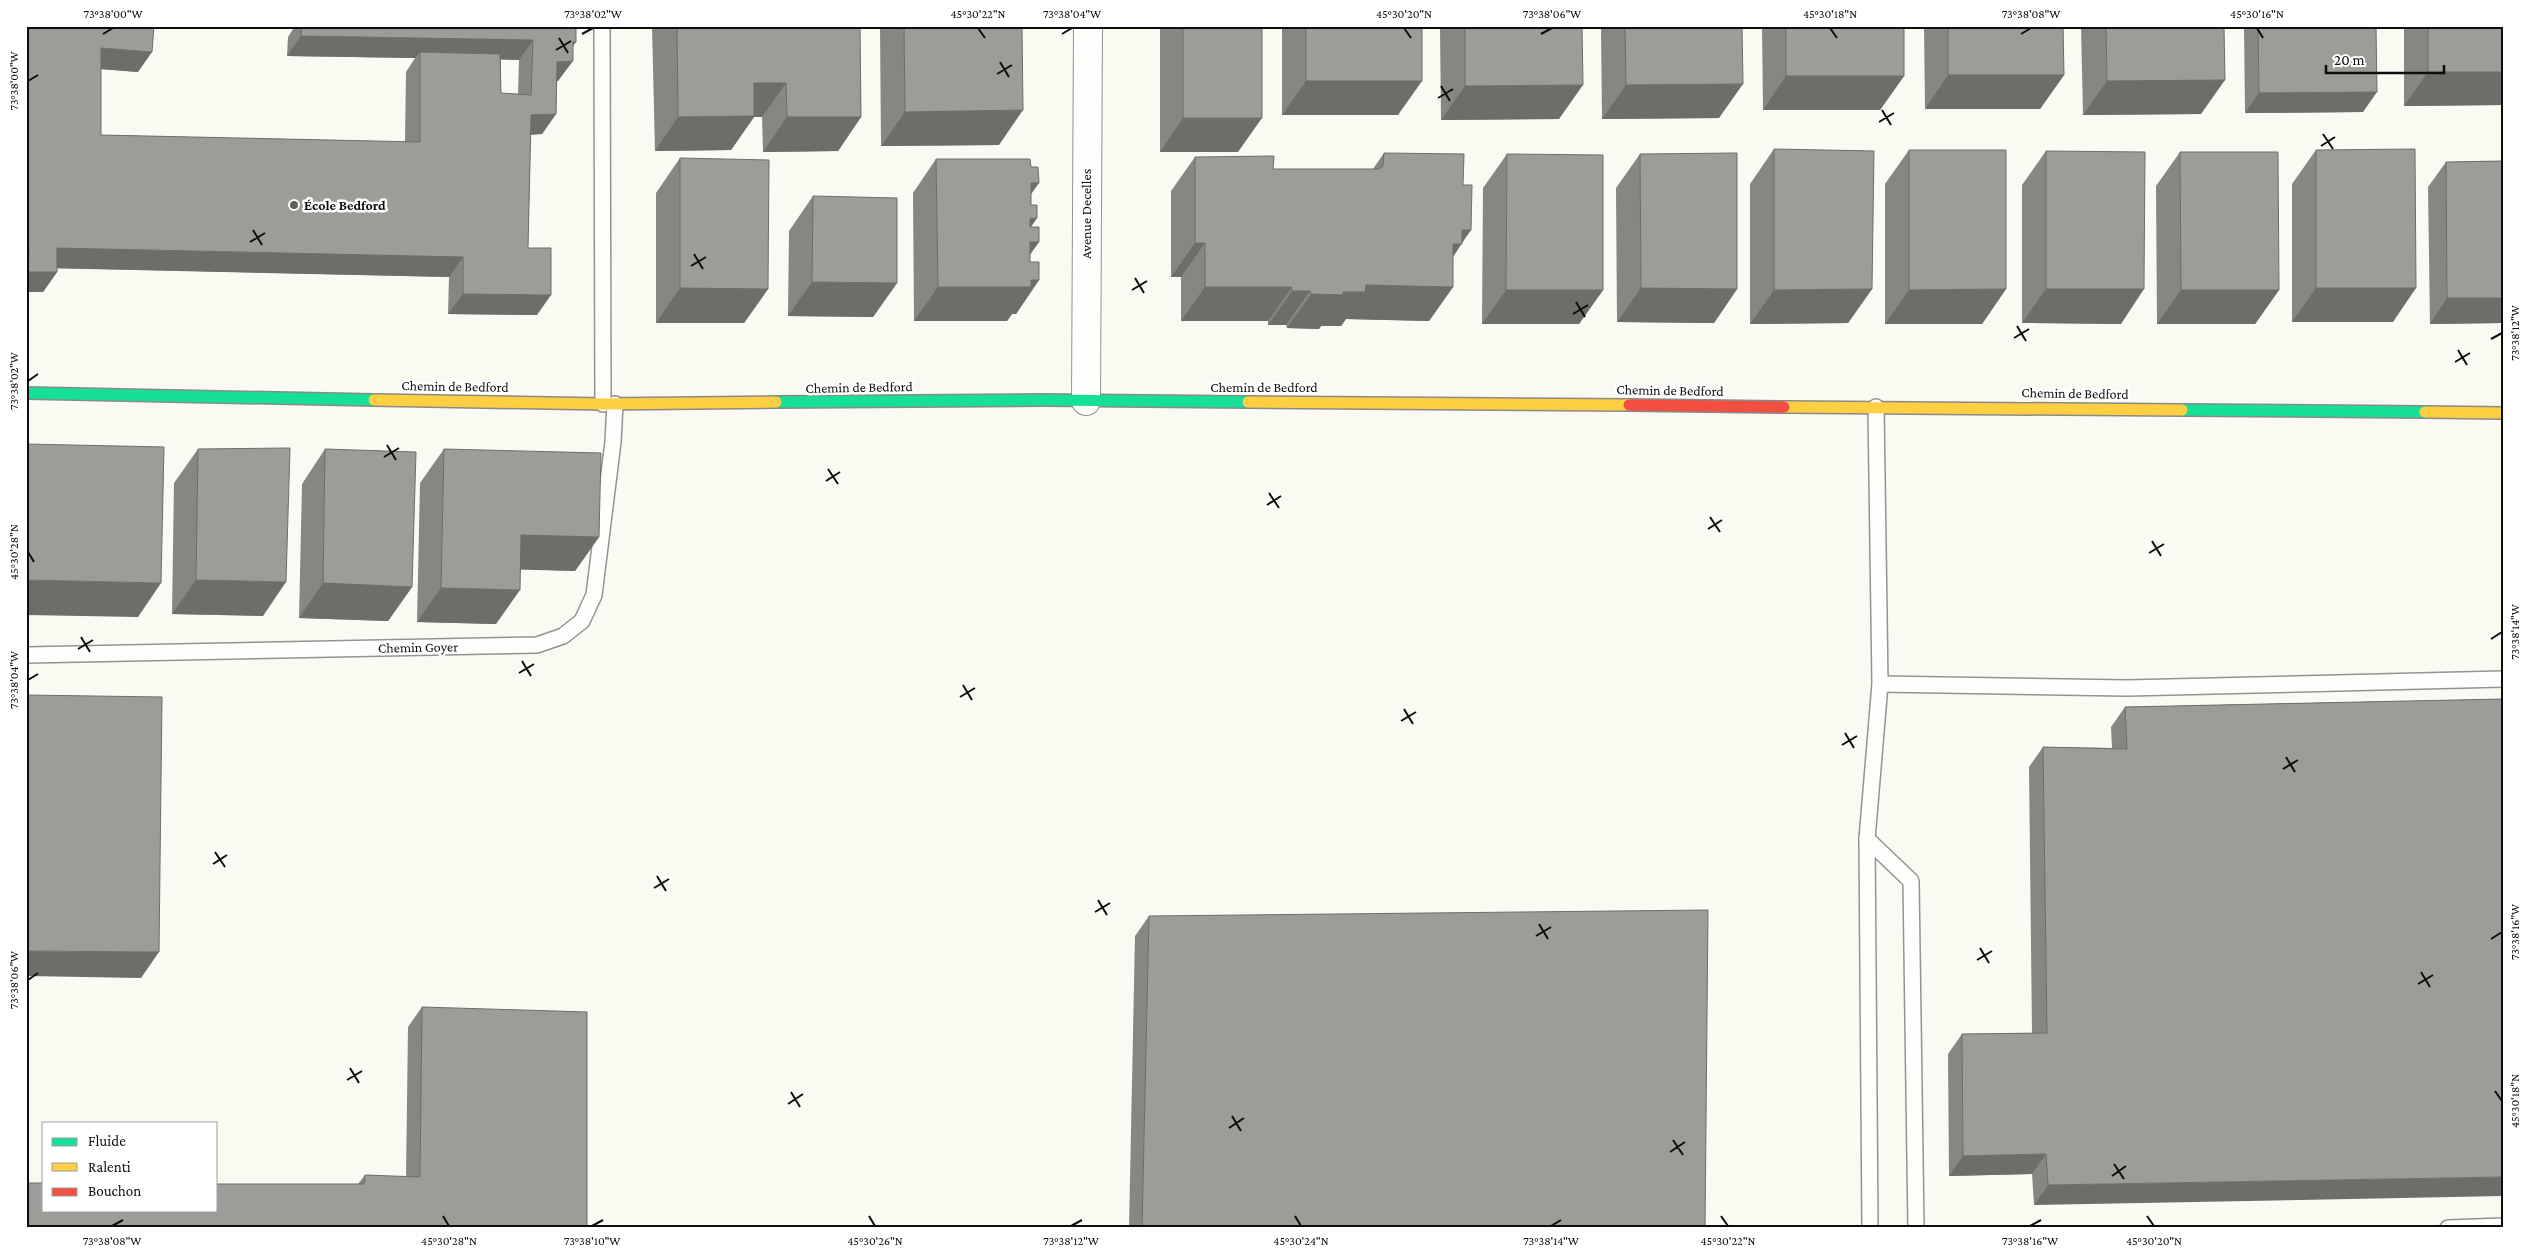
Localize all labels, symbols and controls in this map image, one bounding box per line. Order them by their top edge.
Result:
text: 73°38'00"W [84,7,142,21]
text: 73°38'02"W [564,7,622,21]
text: 45°30'22"N [951,7,1006,21]
text: 73°38'04"W [1043,7,1101,21]
text: 45°30'20"N [1376,7,1432,21]
text: 73°38'06"W [1523,7,1581,21]
text: 45°30'18"N [1803,7,1857,21]
text: 73°38'08"W [2002,7,2060,21]
text: 45°30'16"N [2230,7,2284,21]
scale bar [2326,42,2444,74]
text: 73°38'00"W [7,52,21,110]
text: 20 m [2334,52,2365,68]
street label: Avenue Decelles [1078,169,1094,259]
place label: École Bedford [304,197,386,213]
marker: École Bedford [288,199,300,211]
text: 73°38'12"W [2508,305,2522,361]
text: 73°38'02"W [7,352,21,410]
street label: Chemin de Bedford [401,377,509,395]
street label: Chemin de Bedford [805,378,913,396]
street label: Chemin de Bedford [1210,379,1318,395]
street label: Chemin de Bedford [1616,381,1724,399]
street label: Chemin de Bedford [2021,384,2129,402]
text: 45°30'28"N [7,524,21,580]
text: 73°38'14"W [2508,604,2522,660]
street label: Chemin Goyer [378,638,458,656]
text: 73°38'04"W [7,651,21,709]
text: 73°38'16"W [2508,904,2522,960]
text: 73°38'06"W [7,951,21,1009]
text: 45°30'18"N [2508,1074,2522,1128]
legend [42,1122,218,1212]
text: Fluide [88,1133,126,1149]
text: Ralenti [88,1159,131,1175]
text: Bouchon [88,1183,141,1199]
text: 73°38'08"W [83,1234,141,1248]
text: 45°30'28"N [421,1234,477,1248]
text: 73°38'10"W [564,1234,620,1248]
text: 45°30'26"N [847,1234,903,1248]
text: 73°38'12"W [1043,1234,1099,1248]
text: 45°30'24"N [1273,1234,1329,1248]
text: 73°38'14"W [1523,1234,1579,1248]
text: 45°30'22"N [1701,1234,1756,1248]
text: 73°38'16"W [2002,1234,2058,1248]
text: 45°30'20"N [2126,1234,2182,1248]

